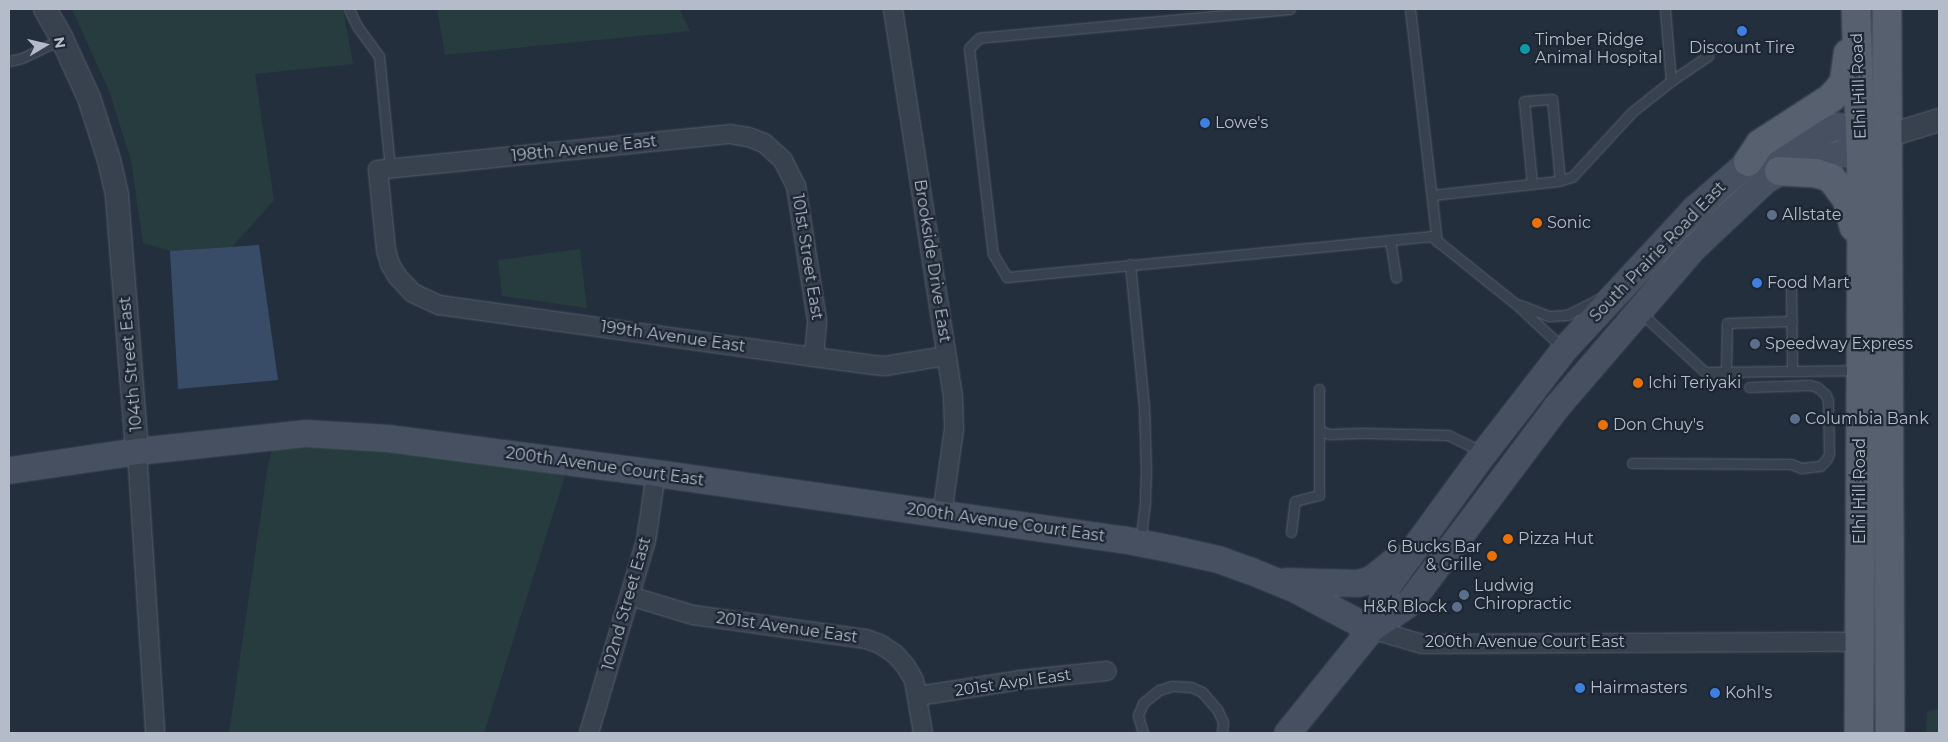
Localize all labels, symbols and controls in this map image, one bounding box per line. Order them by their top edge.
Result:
north arrow [20,20,70,70]
marker: Discount Tire [1736,25,1748,37]
place label: Timber Ridge Animal Hospital [1535,30,1662,68]
street label: Elhi Hill Road [1848,33,1870,139]
text: N [50,36,70,50]
place label: Discount Tire [1689,38,1795,58]
marker: Timber Ridge Animal Hospital [1519,43,1531,55]
place label: Lowe's [1215,113,1268,133]
marker: Lowe's [1199,117,1211,129]
street label: 198th Avenue East [510,132,658,166]
street label: Brookside Drive East [910,178,954,344]
street label: South Prairie Road East [1586,178,1730,326]
street label: 101st Street East [788,193,826,321]
place label: Allstate [1782,205,1841,225]
marker: Allstate [1766,209,1778,221]
place label: Sonic [1547,213,1591,233]
marker: Sonic [1531,217,1543,229]
place label: Food Mart [1767,273,1850,293]
marker: Food Mart [1751,277,1763,289]
street label: 104th Street East [116,296,146,432]
street label: 199th Avenue East [599,317,747,357]
place label: Speedway Express [1765,334,1913,354]
marker: Speedway Express [1749,338,1761,350]
place label: Ichi Teriyaki [1648,373,1741,393]
marker: Ichi Teriyaki [1632,377,1644,389]
place label: Columbia Bank [1805,409,1929,429]
marker: Columbia Bank [1789,413,1801,425]
place label: Don Chuy's [1613,415,1704,435]
marker: Don Chuy's [1597,419,1609,431]
street label: Elhi Hill Road [1850,438,1870,544]
street label: 200th Avenue Court East [505,444,705,490]
street label: 200th Avenue Court East [906,500,1106,546]
place label: Pizza Hut [1518,529,1594,549]
marker: Pizza Hut [1502,533,1514,545]
street label: 102nd Street East [599,535,655,673]
place label: 6 Bucks Bar & Grille [1387,537,1482,575]
marker: 6 Bucks Bar & Grille [1486,550,1498,562]
place label: Ludwig Chiropractic [1474,576,1572,614]
marker: Ludwig Chiropractic [1458,589,1470,601]
place label: H&R Block [1363,597,1447,617]
marker: H&R Block [1451,601,1463,613]
street label: 201st Avenue East [715,609,859,647]
street label: 200th Avenue Court East [1425,632,1625,652]
street label: 201st Avpl East [954,665,1072,701]
place label: Hairmasters [1590,678,1687,698]
marker: Hairmasters [1574,682,1586,694]
place label: Kohl's [1725,683,1772,703]
marker: Kohl's [1709,687,1721,699]

